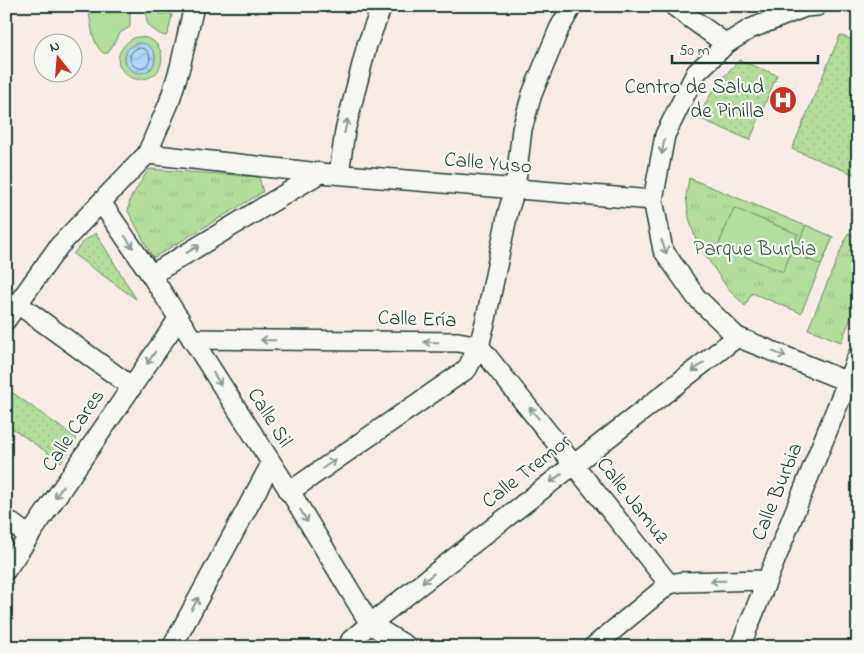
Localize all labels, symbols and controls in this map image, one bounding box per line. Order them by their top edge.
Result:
north arrow [32,32,82,82]
scale bar [672,32,818,64]
text: N [47,36,62,58]
text: 50 m [679,40,710,62]
place label: Centro de Salud de Pinilla [624,73,764,127]
hospital icon: Centro de Salud de Pinilla [768,85,798,115]
one-way arrow [342,118,351,134]
one-way arrow [657,139,667,155]
street label: Calle Yuso [443,145,533,183]
one-way arrow [124,235,134,249]
park label: Parque Burbia [694,235,816,265]
one-way arrow [660,239,669,254]
one-way arrow [185,244,199,254]
street label: Calle Ería [377,304,457,336]
one-way arrow [261,335,277,344]
one-way arrow [423,337,440,347]
one-way arrow [771,350,786,359]
one-way arrow [146,351,156,365]
one-way arrow [692,362,705,373]
one-way arrow [212,371,222,385]
street label: Calle Sil [239,382,299,454]
street label: Calle Cares [35,384,113,478]
one-way arrow [528,407,539,420]
street label: Calle Tremor [476,427,578,517]
street label: Calle Burbia [745,438,811,546]
street label: Calle Jamuz [588,451,676,551]
one-way arrow [322,459,336,469]
one-way arrow [550,472,563,483]
one-way arrow [54,485,64,499]
one-way arrow [300,508,310,522]
one-way arrow [422,572,435,583]
one-way arrow [710,576,726,586]
one-way arrow [191,597,201,612]

